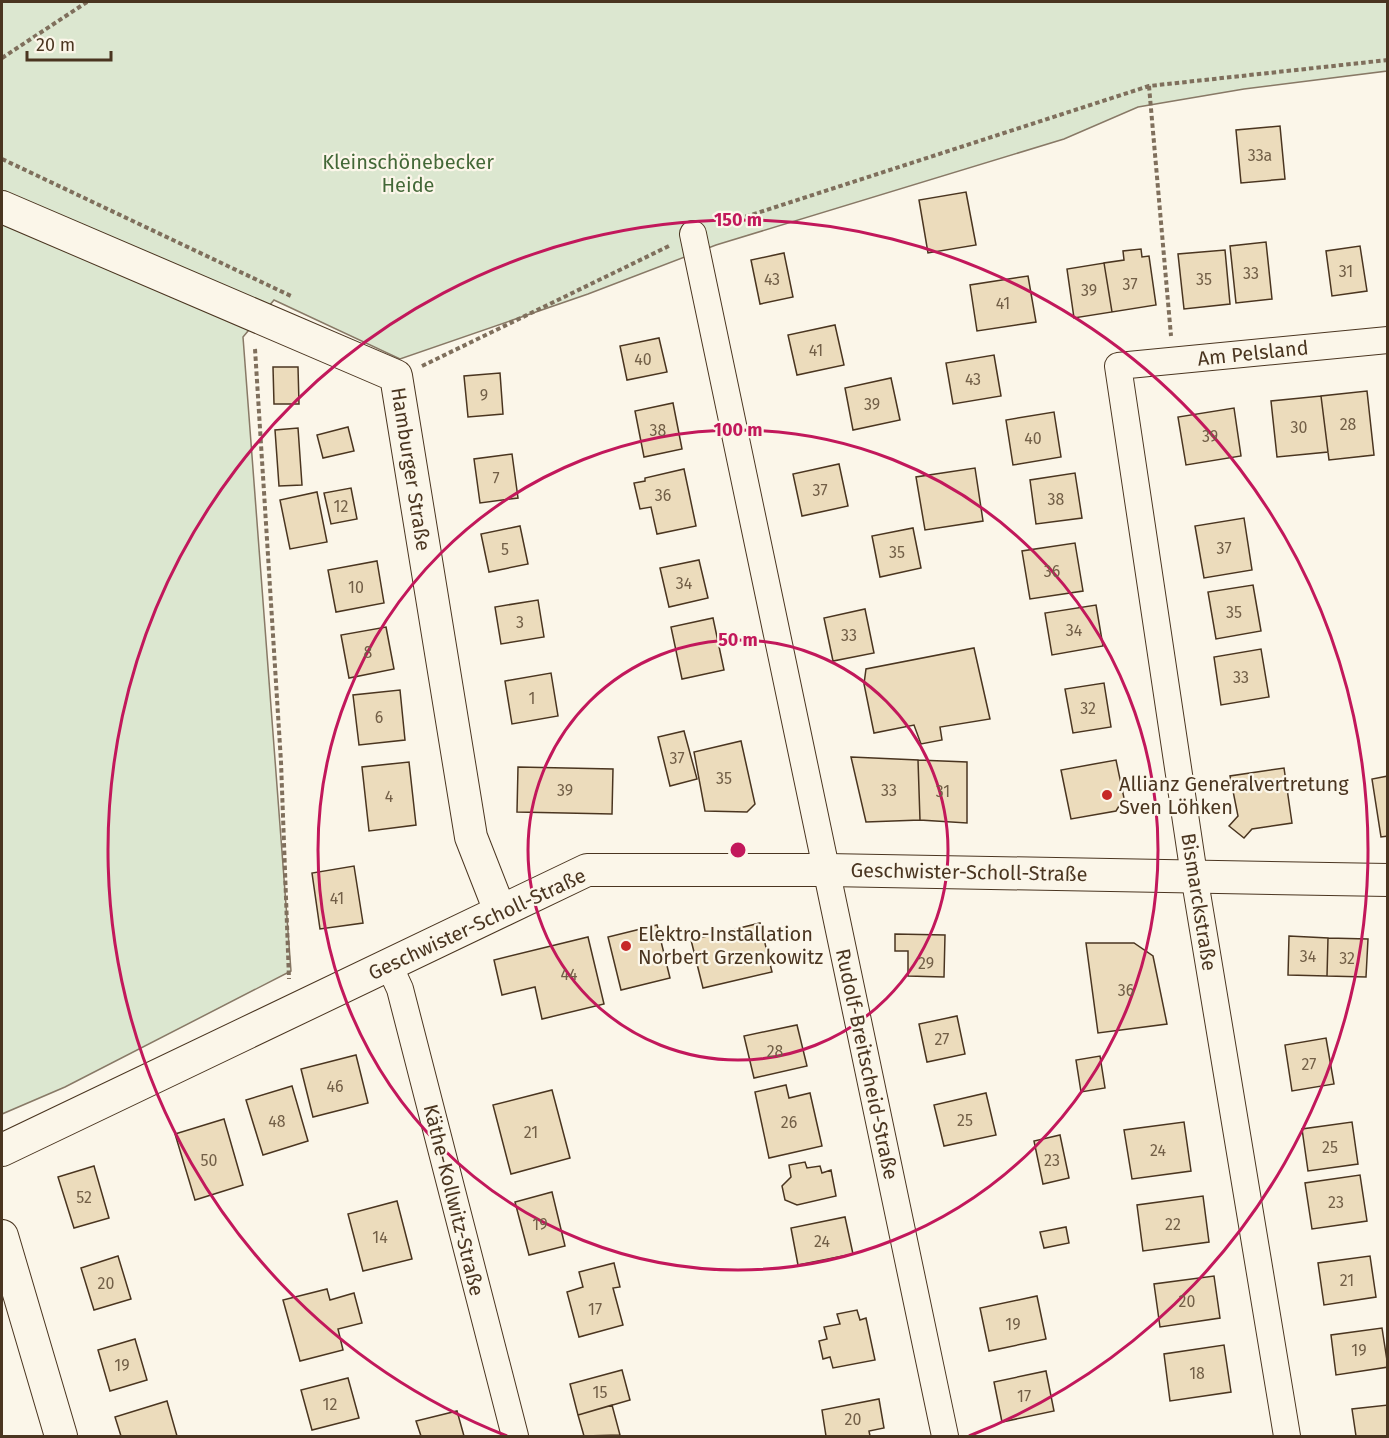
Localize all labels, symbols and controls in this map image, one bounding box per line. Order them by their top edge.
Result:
scale bar [27,24,111,62]
text: 20 m [36,34,75,56]
house number: 33a [1248,146,1272,165]
park label: Kleinschönebecker Heide [322,150,494,197]
text: 150 m [714,209,762,231]
house number: 31 [1339,262,1353,281]
house number: 33 [1243,264,1259,283]
house number: 43 [764,270,780,289]
house number: 35 [1196,270,1212,289]
house number: 37 [1122,275,1138,294]
house number: 39 [1081,281,1097,300]
house number: 41 [996,294,1010,313]
street label: Am Pelsland [1196,335,1310,371]
house number: 41 [809,341,823,360]
house number: 40 [634,350,652,369]
house number: 43 [965,370,981,389]
street label: Hamburger Straße [386,385,436,553]
house number: 9 [480,386,488,405]
house number: 39 [864,395,880,414]
house number: 28 [1340,415,1357,434]
house number: 30 [1291,418,1308,437]
text: 100 m [714,419,762,441]
house number: 38 [650,421,667,440]
house number: 39 [1202,427,1218,446]
house number: 40 [1024,429,1042,448]
house number: 7 [492,469,500,488]
house number: 37 [812,481,828,500]
house number: 36 [655,486,671,505]
house number: 38 [1048,490,1065,509]
house number: 12 [334,497,348,516]
house number: 37 [1216,539,1232,558]
house number: 5 [501,540,509,559]
house number: 35 [889,543,905,562]
house number: 36 [1044,562,1060,581]
house number: 34 [676,574,693,593]
house number: 10 [348,578,364,597]
house number: 35 [1226,603,1242,622]
house number: 3 [516,613,524,632]
house number: 34 [1066,621,1083,640]
house number: 33 [841,626,857,645]
text: 50 m [718,629,758,651]
house number: 8 [364,643,373,662]
house number: 33 [1233,668,1249,687]
house number: 1 [529,689,535,708]
house number: 32 [1080,699,1096,718]
house number: 6 [375,708,383,727]
house number: 37 [669,749,685,768]
house number: 35 [716,769,732,788]
place label: Allianz Generalvertretung Sven Löhken [1119,772,1349,819]
house number: 39 [557,781,573,800]
house number: 33 [881,781,897,800]
house number: 31 [936,782,950,801]
house number: 4 [385,787,394,806]
marker: Allianz Generalvertretung Sven Löhken [1100,788,1114,802]
street label: Bismarckstraße [1176,831,1222,973]
centre of rings [728,840,748,860]
street label: Geschwister-Scholl-Straße [850,858,1088,886]
street label: Geschwister-Scholl-Straße [365,863,589,985]
house number: 41 [330,889,344,908]
place label: Elektro-Installation Norbert Grzenkowitz [638,922,823,969]
marker: Elektro-Installation Norbert Grzenkowitz [619,939,633,953]
street label: Rudolf-Breitscheid-Straße [831,946,903,1182]
house number: 34 [1300,947,1317,966]
house number: 32 [1339,949,1355,968]
house number: 29 [918,954,934,973]
house number: 44 [560,965,578,984]
house number: 36 [1118,981,1134,1000]
house number: 27 [935,1030,949,1049]
house number: 28 [767,1042,784,1061]
house number: 27 [1302,1055,1316,1074]
house number: 46 [326,1077,344,1096]
street label: Käthe-Kollwitz-Straße [419,1102,489,1298]
house number: 25 [957,1111,973,1130]
house number: 48 [268,1112,286,1131]
house number: 26 [781,1113,797,1132]
house number: 21 [524,1123,538,1142]
house number: 25 [1322,1138,1338,1157]
house number: 24 [1150,1141,1166,1160]
house number: 50 [201,1151,218,1170]
house number: 23 [1044,1151,1060,1170]
house number: 52 [76,1188,92,1207]
house number: 23 [1328,1193,1344,1212]
house number: 19 [532,1215,548,1234]
house number: 22 [1165,1215,1181,1234]
house number: 14 [372,1228,388,1247]
house number: 24 [814,1232,830,1251]
house number: 21 [1340,1271,1354,1290]
house number: 20 [98,1274,114,1293]
house number: 20 [1179,1292,1195,1311]
house number: 17 [588,1300,602,1319]
house number: 19 [1005,1315,1021,1334]
house number: 19 [1351,1341,1367,1360]
house number: 19 [114,1356,130,1375]
house number: 18 [1189,1364,1205,1383]
house number: 15 [593,1383,607,1402]
house number: 17 [1017,1387,1031,1406]
house number: 12 [323,1395,337,1414]
house number: 20 [845,1410,861,1429]

